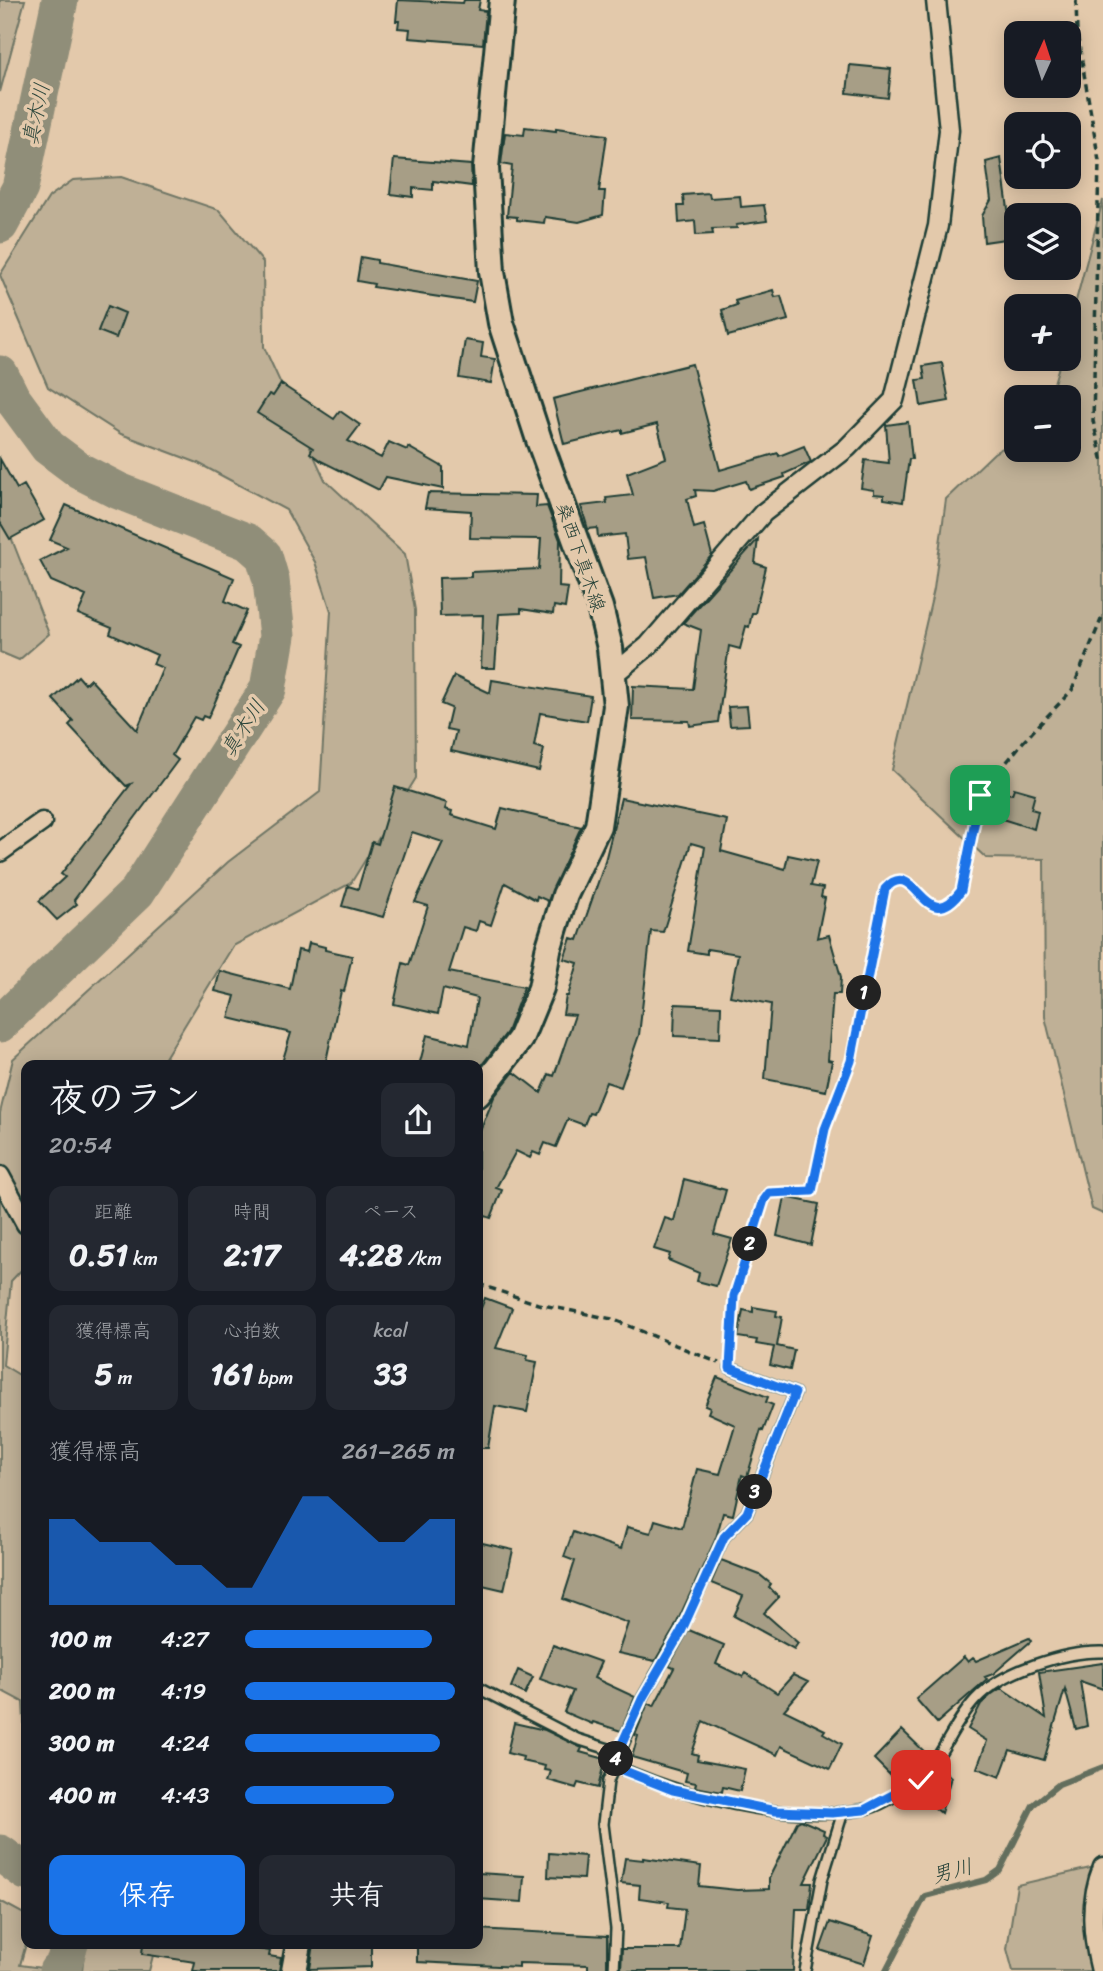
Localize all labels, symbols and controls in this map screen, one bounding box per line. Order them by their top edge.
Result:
north arrow [1004,21,1082,98]
map controls [1004,21,1081,462]
water label: 真木川 [11,79,61,149]
button: locate [1004,112,1081,189]
button: layers [1004,203,1081,280]
button: + [1004,294,1081,371]
button: − [1004,385,1081,462]
street label: 桑西下真木線 [547,498,615,616]
water label: 真木川 [210,691,276,765]
pin [950,765,1010,825]
icon: arrive [961,776,999,814]
pin: 1 [846,976,882,1010]
text: 1 [859,976,868,1009]
text: 夜のラン [49,1065,201,1132]
button: share [381,1083,455,1157]
text: 20:54 [49,1125,112,1166]
text: 距離 [94,1195,132,1228]
text: 時間 [233,1195,271,1228]
text: ペース [363,1195,419,1228]
pin: 2 [732,1226,768,1262]
text: 2 [744,1227,755,1260]
text: 0.51 [69,1228,128,1282]
text: 2:17 [224,1228,280,1282]
text: 4:28 [340,1228,403,1282]
text: km [128,1242,158,1275]
text: /km [403,1242,442,1275]
text: 獲得標高 [75,1314,151,1347]
text: 心拍数 [223,1314,281,1347]
text: kcal [373,1314,408,1347]
text: 5 [94,1347,113,1401]
text: 161 [211,1347,253,1401]
text: 33 [374,1347,407,1401]
text: m [113,1361,132,1394]
text: bpm [253,1361,293,1394]
text: 獲得標高 [49,1431,141,1472]
text: 261–265 m [342,1431,455,1472]
pin: 3 [738,1474,772,1510]
text: 3 [749,1475,760,1508]
text: 100 m [49,1619,112,1660]
text: 4:27 [161,1619,209,1660]
text: 200 m [49,1671,115,1712]
text: 4:19 [161,1671,206,1712]
text: 300 m [49,1723,114,1764]
text: 4:24 [161,1723,210,1764]
pin: 4 [598,1742,634,1776]
text: 4 [610,1742,621,1775]
pin [891,1750,951,1810]
icon: check [902,1761,940,1799]
text: 400 m [49,1775,116,1816]
text: 4:43 [161,1775,209,1816]
water label: 男川 [927,1847,977,1895]
button: 保存 [49,1855,245,1935]
button: 共有 [259,1855,455,1935]

